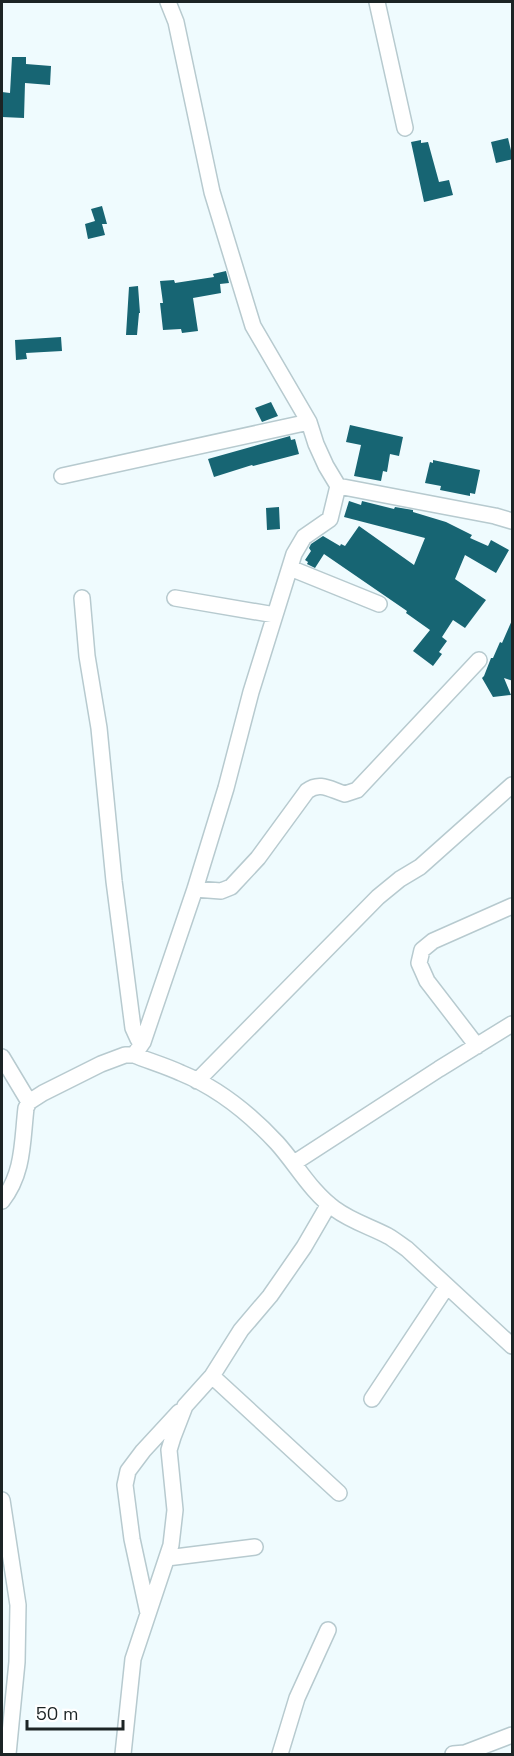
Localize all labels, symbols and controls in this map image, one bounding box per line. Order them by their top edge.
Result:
scale bar [27,1693,123,1731]
text: 50 m [36,1702,78,1725]

